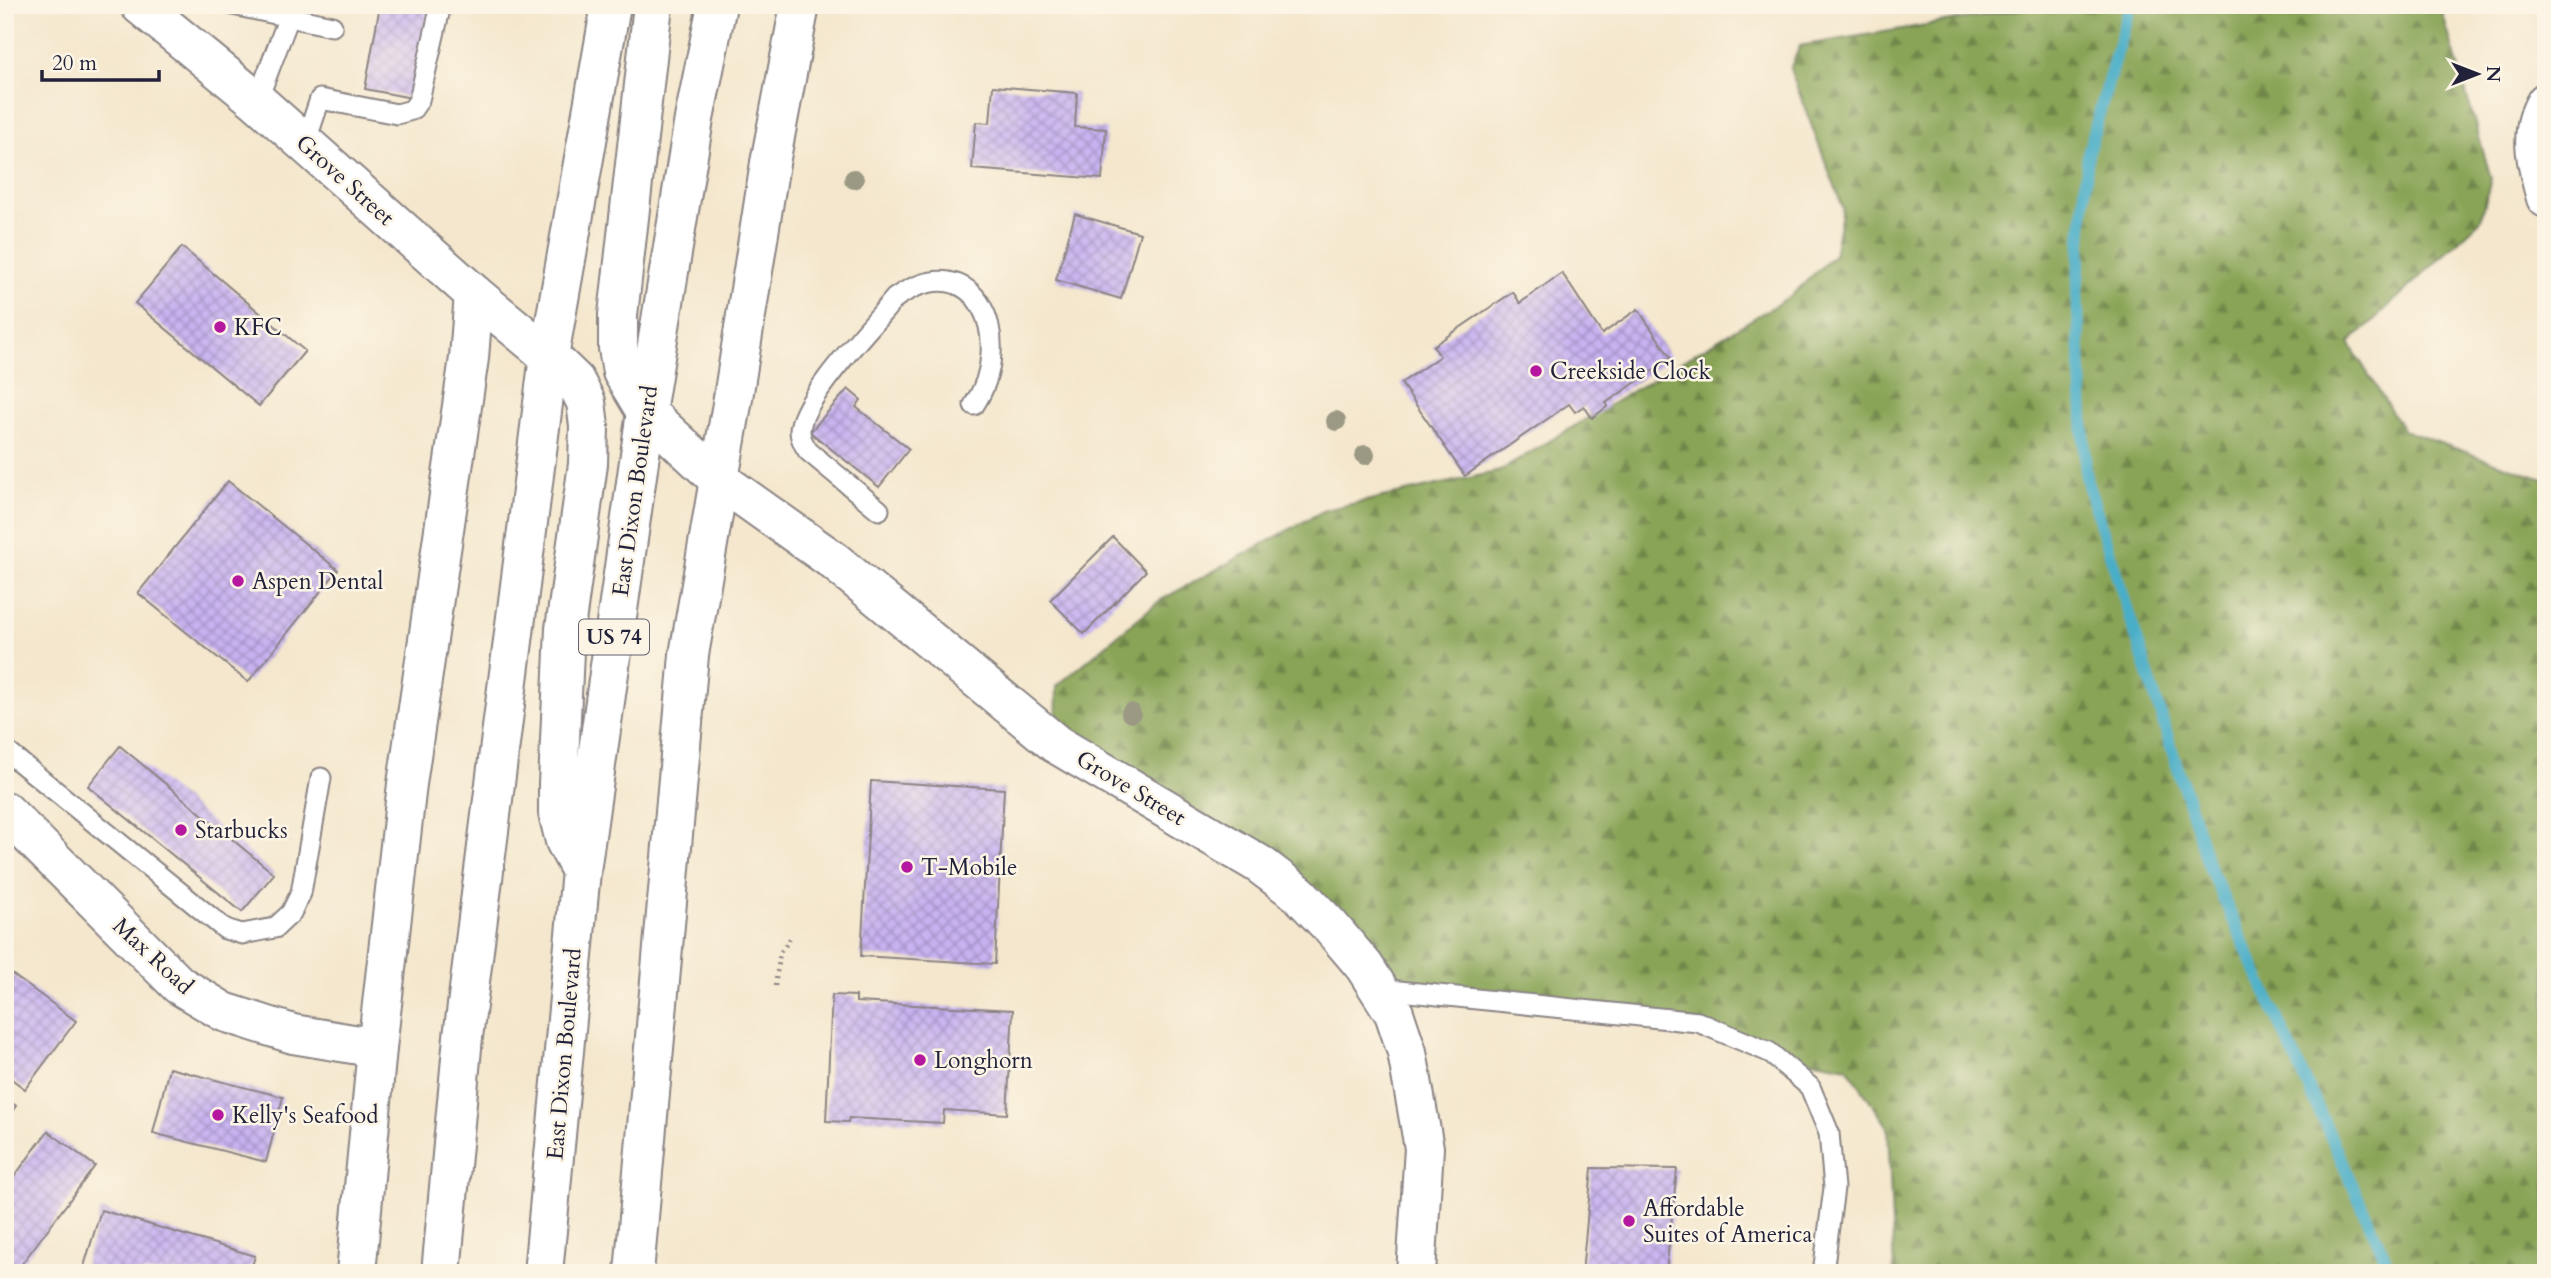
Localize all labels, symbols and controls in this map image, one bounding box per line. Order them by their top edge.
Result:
scale bar [42,38,159,82]
north arrow [2442,38,2512,108]
text: 20 m [52,49,97,78]
text: N [2480,66,2506,83]
street label: Grove Street [289,127,401,233]
place label: KFC [234,312,282,343]
marker: KFC [212,319,228,335]
place label: Creekside Clock [1550,356,1712,387]
marker: Creekside Clock [1528,363,1544,379]
street label: East Dixon Boulevard [605,383,665,598]
place label: Aspen Dental [252,566,383,597]
marker: Aspen Dental [230,573,246,589]
road number: US 74 [579,620,649,654]
street label: Grove Street [1070,743,1192,833]
place label: Starbucks [195,815,288,846]
marker: Starbucks [173,822,189,838]
place label: T-Mobile [921,852,1017,883]
marker: T-Mobile [899,859,915,875]
street label: Max Road [106,911,201,1002]
street label: East Dixon Boulevard [539,946,589,1161]
place label: Longhorn [934,1045,1033,1076]
marker: Longhorn [912,1052,928,1068]
place label: Kelly's Seafood [232,1100,379,1131]
marker: Kelly's Seafood [210,1107,226,1123]
place label: Affordable Suites of America [1643,1193,1812,1250]
marker: Affordable Suites of America [1621,1213,1637,1229]

